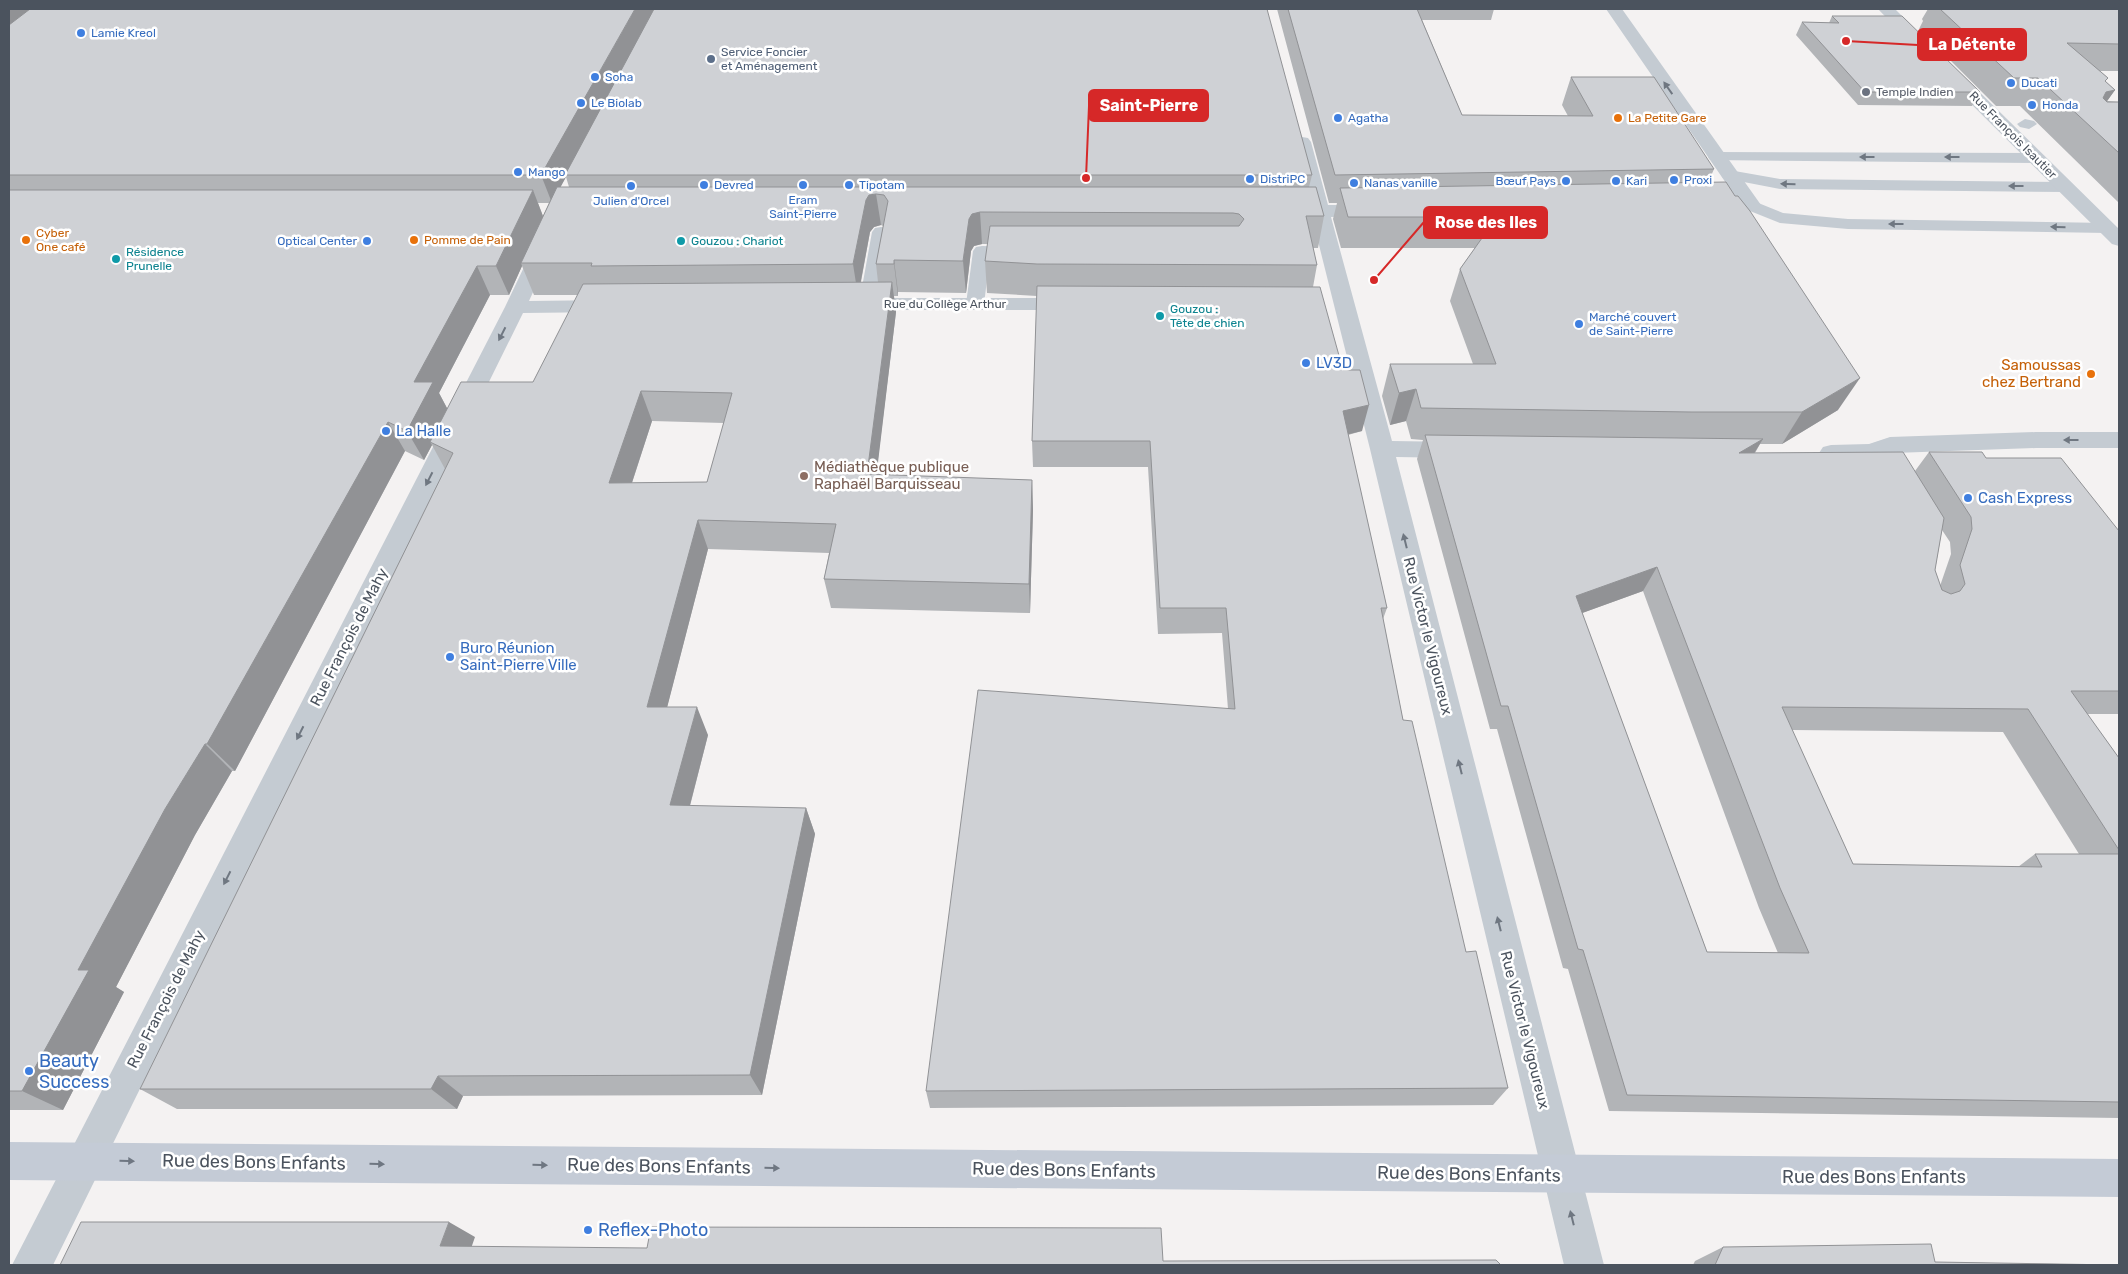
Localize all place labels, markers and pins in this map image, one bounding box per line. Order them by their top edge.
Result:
place label: Lamie Kreol [91,26,156,40]
marker: Lamie Kreol [75,27,87,39]
callout: La Détente [1918,29,2026,60]
place label: Service Foncier et Aménagement [721,45,818,73]
marker: Service Foncier et Aménagement [705,53,717,65]
place label: Soha [605,70,633,84]
marker: Soha [589,71,601,83]
place label: Ducati [2021,76,2057,90]
marker: Ducati [2005,77,2017,89]
place label: Temple Indien [1876,85,1954,99]
marker: Temple Indien [1860,86,1872,98]
callout: Saint-Pierre [1089,90,1208,121]
place label: Le Biolab [591,96,642,110]
marker: Le Biolab [575,97,587,109]
place label: Honda [2042,98,2079,112]
marker: Honda [2026,99,2038,111]
place label: Agatha [1348,111,1388,125]
place label: La Petite Gare [1628,111,1707,125]
marker: Agatha [1332,112,1344,124]
marker: La Petite Gare [1612,112,1624,124]
place label: Mango [528,165,566,179]
marker: Mango [512,166,524,178]
place label: DistriPC [1260,172,1305,186]
marker: DistriPC [1244,173,1256,185]
place label: Proxi [1684,173,1712,187]
place label: Bœuf Pays [1496,174,1556,188]
place label: Kari [1626,174,1647,188]
marker: Proxi [1668,174,1680,186]
marker: Bœuf Pays [1560,175,1572,187]
marker: Kari [1610,175,1622,187]
place label: Nanas vanille [1364,176,1438,190]
marker: Nanas vanille [1348,177,1360,189]
place label: Devred [714,178,754,192]
place label: Tipotam [859,178,905,192]
marker: Devred [698,179,710,191]
marker: Eram Saint-Pierre [797,179,809,191]
marker: Tipotam [843,179,855,191]
marker: Julien d'Orcel [625,180,637,192]
place label: Eram Saint-Pierre [769,193,837,221]
place label: Julien d'Orcel [593,194,669,208]
callout: Rose des Iles [1424,207,1547,238]
place label: Cyber One café [36,226,86,254]
place label: Pomme de Pain [424,233,511,247]
marker: Cyber One café [20,234,32,246]
place label: Optical Center [277,234,357,248]
marker: Pomme de Pain [408,234,420,246]
place label: Gouzou : Chariot [691,234,784,248]
marker: Optical Center [361,235,373,247]
marker: Gouzou : Chariot [675,235,687,247]
place label: Résidence Prunelle [126,245,184,273]
marker: Résidence Prunelle [110,253,122,265]
place label: Gouzou : Tête de chien [1170,302,1244,330]
marker: Gouzou : Tête de chien [1154,310,1166,322]
place label: Marché couvert de Saint-Pierre [1589,310,1677,338]
marker: Marché couvert de Saint-Pierre [1573,318,1585,330]
place label: LV3D [1316,354,1352,372]
place label: Samoussas chez Bertrand [1982,356,2081,391]
marker: LV3D [1300,357,1312,369]
marker: Samoussas chez Bertrand [2085,368,2097,380]
place label: La Halle [396,422,451,440]
marker: La Halle [380,425,392,437]
place label: Médiathèque publique Raphaël Barquisseau [814,458,969,493]
marker: Médiathèque publique Raphaël Barquisseau [798,470,810,482]
place label: Cash Express [1978,489,2072,507]
marker: Cash Express [1962,492,1974,504]
place label: Buro Réunion Saint-Pierre Ville [460,639,577,674]
marker: Buro Réunion Saint-Pierre Ville [444,651,456,663]
place label: Beauty Success [39,1050,109,1093]
marker: Beauty Success [23,1065,35,1077]
place label: Reflex-Photo [598,1219,708,1241]
marker: Reflex-Photo [582,1224,594,1236]

